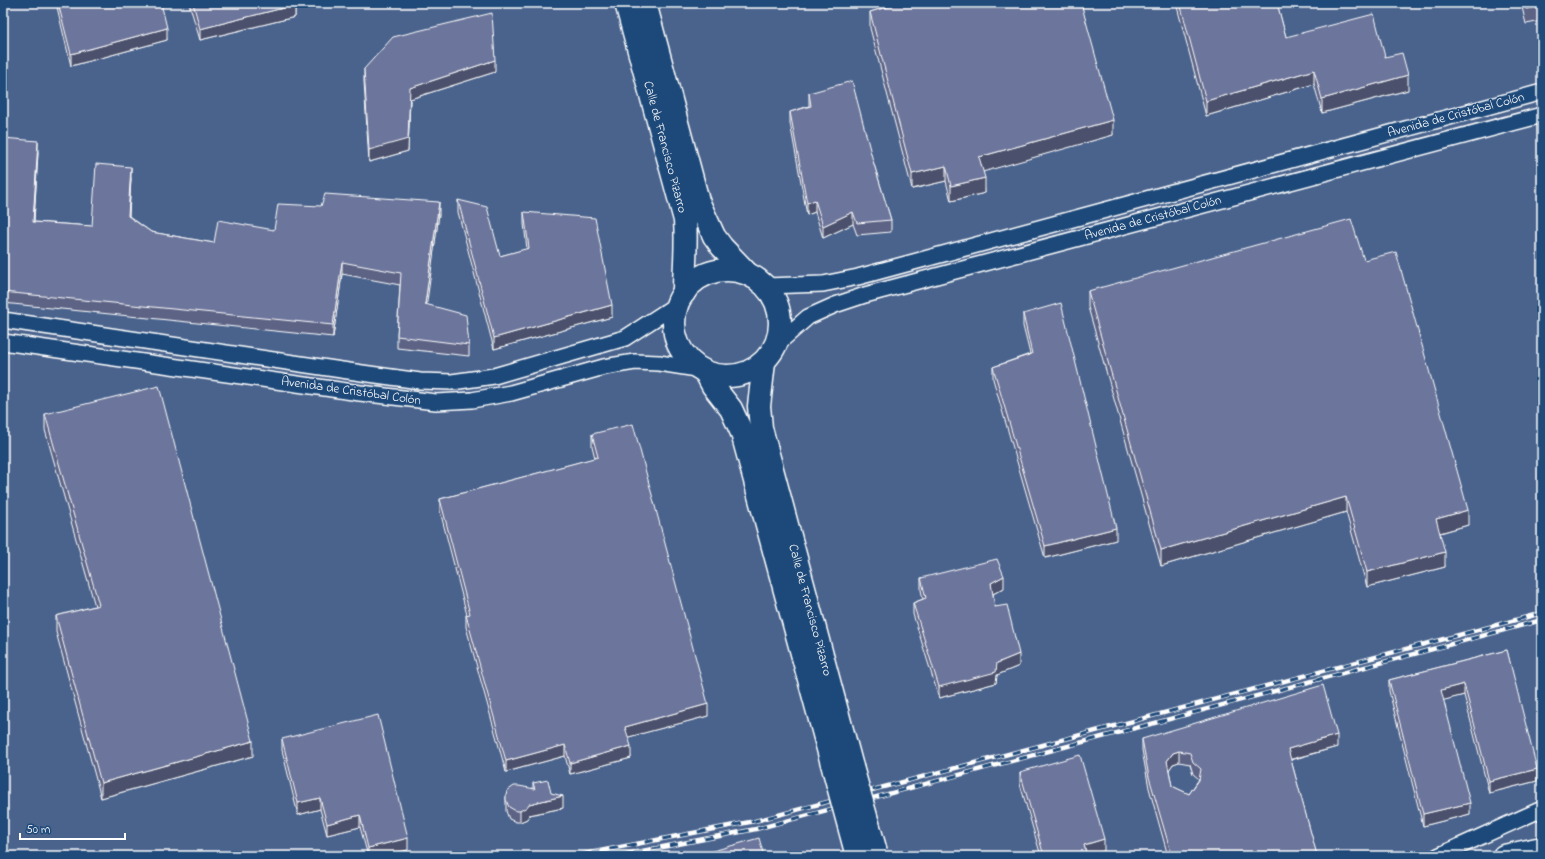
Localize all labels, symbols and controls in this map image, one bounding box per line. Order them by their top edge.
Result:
street label: Calle de Francisco Pizarro [638,79,692,215]
street label: Avenida de Cristóbal Colón [1385,88,1527,142]
street label: Avenida de Cristóbal Colón [1082,191,1224,245]
street label: Avenida de Cristóbal Colón [280,372,422,410]
street label: Calle de Francisco Pizarro [783,542,837,678]
scale bar [20,815,125,841]
text: 50 m [26,821,50,839]

